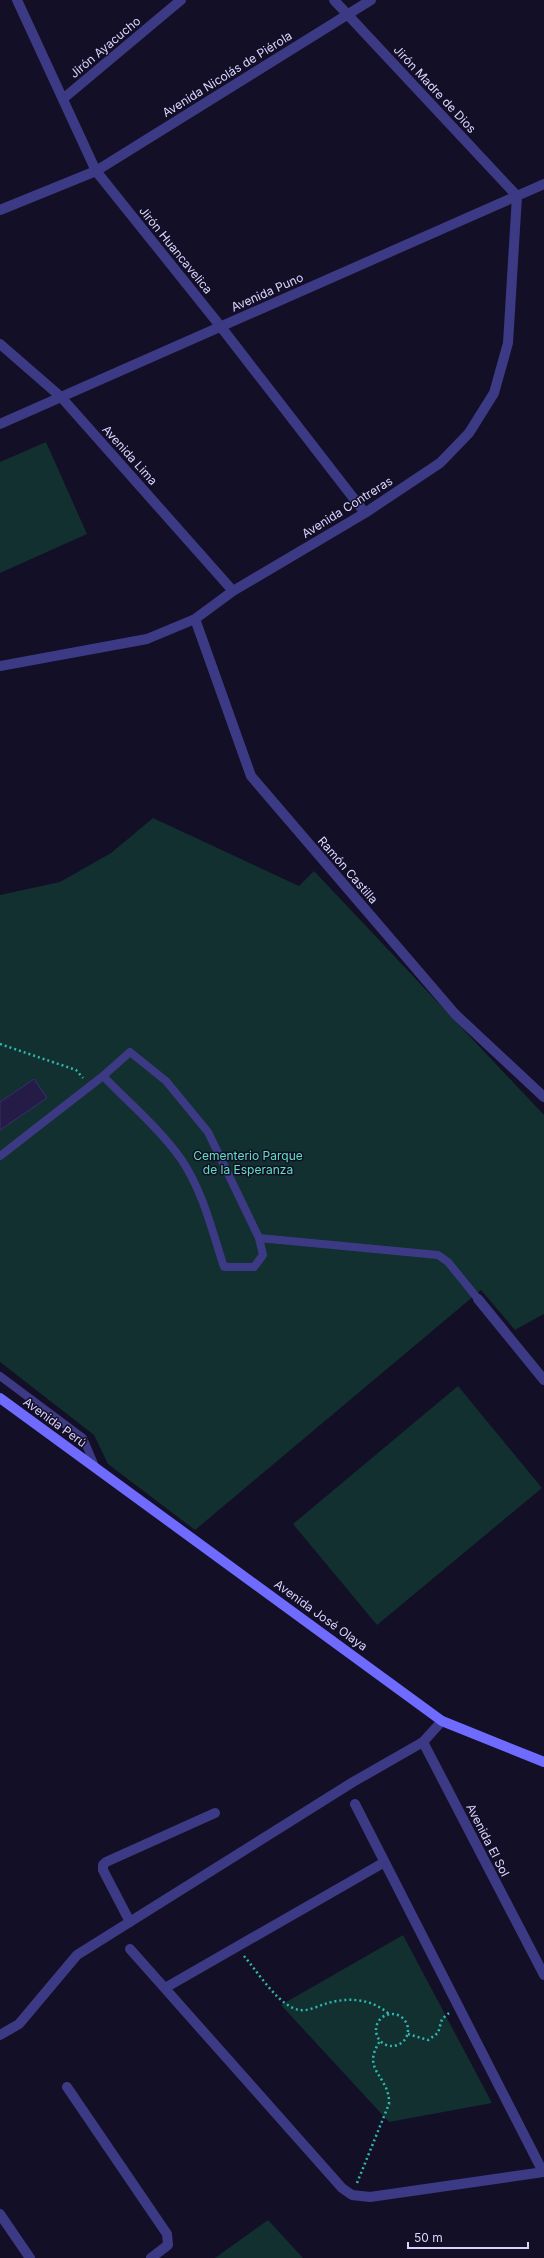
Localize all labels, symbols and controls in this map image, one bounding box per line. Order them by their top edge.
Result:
street label: Jirón Ayacucho [67,13,143,81]
street label: Avenida Nicolás de Piérola [159,28,295,120]
street label: Jirón Madre de Dios [391,42,479,136]
street label: Jirón Huancavelica [136,203,216,297]
street label: Avenida Puno [229,269,305,315]
street label: Avenida Lima [99,422,161,488]
street label: Avenida Contreras [299,473,395,541]
street label: Ramón Castilla [315,833,381,907]
park label: Cementerio Parque de la Esperanza [193,1148,303,1177]
street label: Avenida Perú [20,1394,90,1450]
street label: Avenida José Olaya [272,1576,370,1654]
street label: Avenida El Sol [463,1801,513,1879]
scale bar [408,2224,528,2250]
text: 50 m [414,2230,443,2245]

